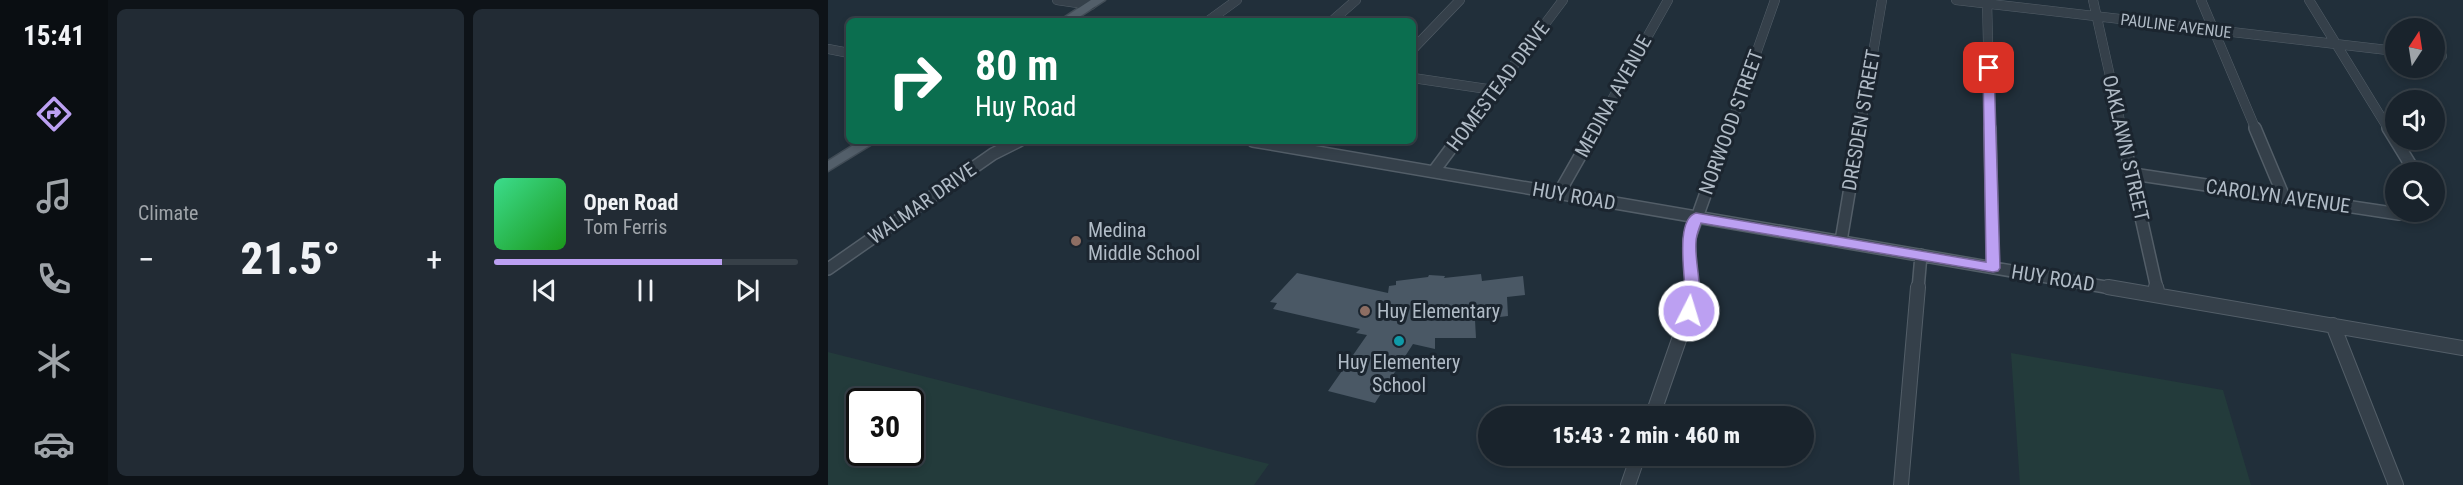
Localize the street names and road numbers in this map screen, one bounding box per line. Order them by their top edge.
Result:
street label: PAULINE AVENUE [2120,10,2232,42]
street label: HOMESTEAD DRIVE [1441,16,1555,155]
street label: MEDINA AVENUE [1570,31,1656,161]
street label: NORWOOD STREET [1694,46,1768,198]
street label: DRESDEN STREET [1837,48,1885,192]
street label: OAKLAWN STREET [2098,73,2154,223]
street label: WALMAR DRIVE [863,157,981,249]
street label: CAROLYN AVENUE [2204,174,2352,218]
street label: HUY ROAD [1531,177,1617,215]
street label: HUY ROAD [2010,260,2096,296]

